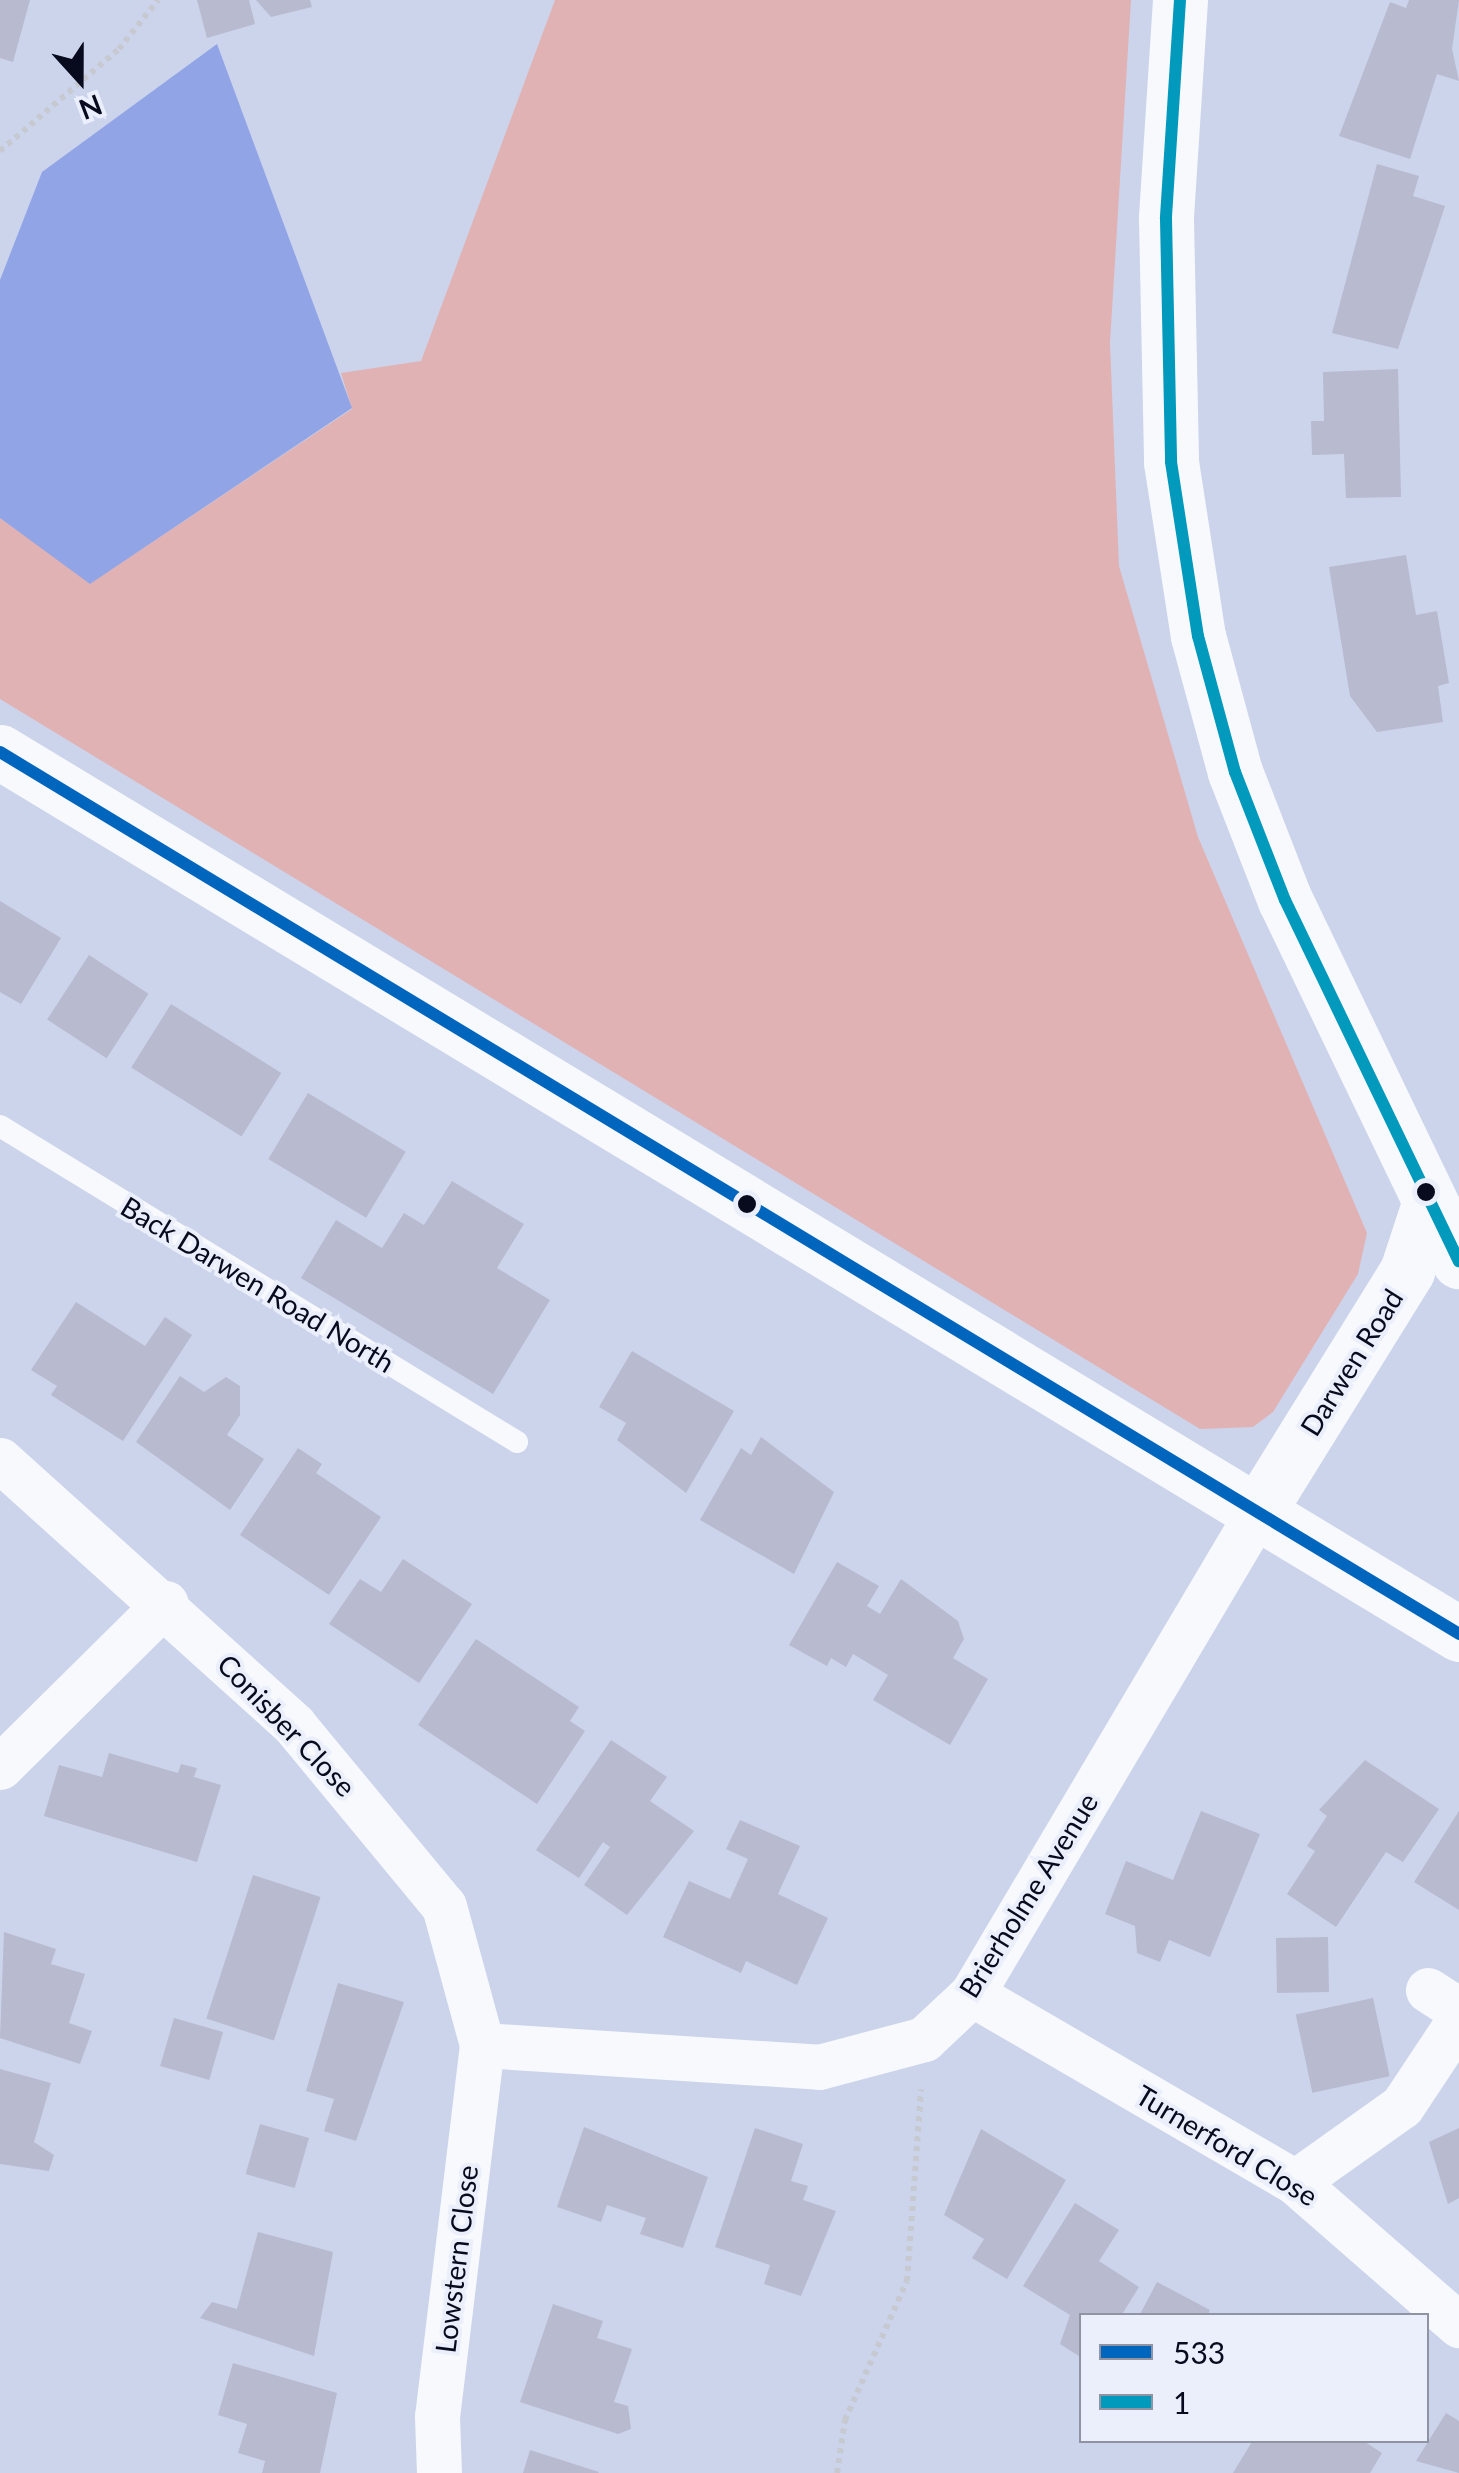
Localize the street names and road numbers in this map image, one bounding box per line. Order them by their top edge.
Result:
street label: Back Darwen Road North [115,1189,401,1379]
street label: Darwen Road [1293,1282,1409,1442]
street label: Conisber Close [211,1647,363,1803]
street label: Brierholme Avenue [951,1786,1105,2004]
street label: Turnerford Close [1130,2078,1324,2212]
street label: Lowstern Close [428,2163,484,2355]

